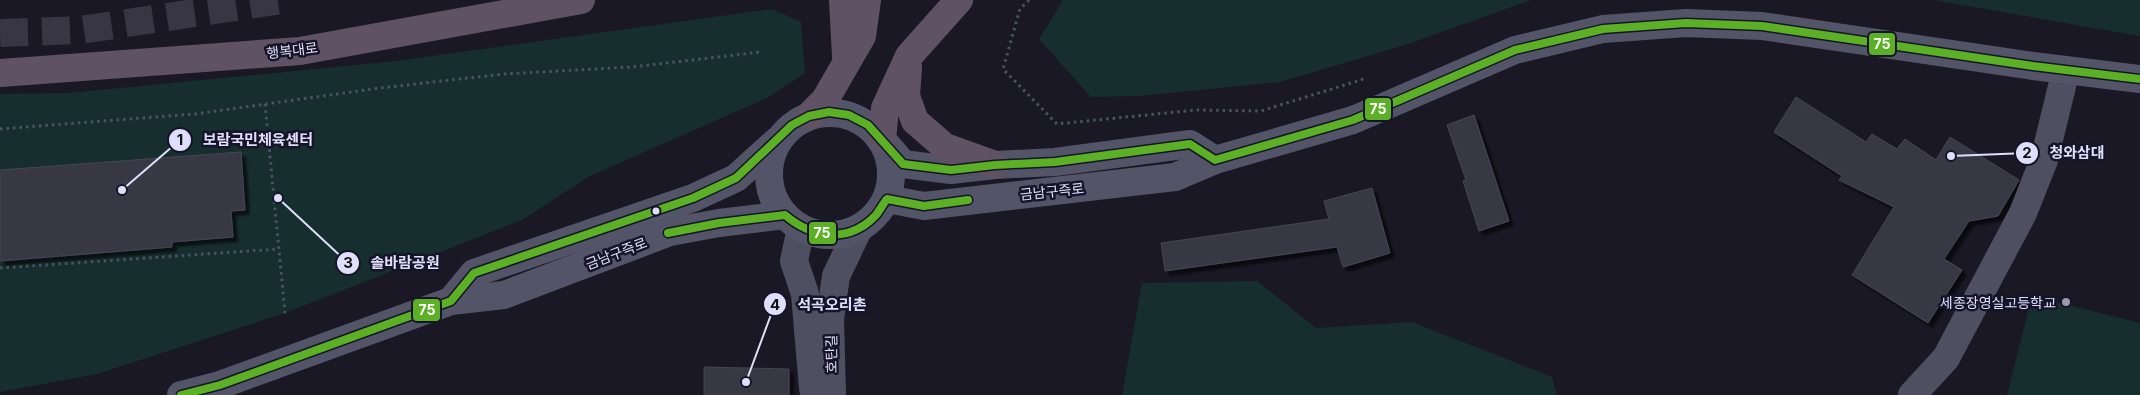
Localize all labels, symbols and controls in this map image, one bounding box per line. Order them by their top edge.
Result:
line badge: 75 [1868,32,1896,56]
text: 75 [1874,35,1891,52]
street label: 행복대로 [265,38,319,62]
line badge: 75 [1364,97,1392,121]
text: 75 [1370,100,1387,117]
callout: 보람국민체육센터 [168,125,323,155]
text: 1 [177,130,183,149]
text: 보람국민체육센터 [203,130,313,149]
callout: 청와삼대 [2015,138,2115,168]
text: 2 [2022,143,2032,162]
text: 청와삼대 [2049,143,2105,162]
street label: 금남구즉로 [1019,179,1085,203]
unlabelled marker [651,206,661,216]
line badge: 75 [808,221,837,245]
text: 75 [814,224,831,241]
street label: 금남구즉로 [583,233,649,272]
callout: 솔바람공원 [336,248,450,278]
text: 3 [343,253,353,272]
text: 솔바람공원 [370,253,440,272]
callout: 석곡오리촌 [763,289,877,319]
place label: 세종장영실고등학교 [1940,294,2056,311]
text: 4 [770,295,780,314]
text: 석곡오리촌 [797,295,867,314]
marker: 세종장영실고등학교 [2060,296,2072,308]
line badge: 75 [412,298,441,322]
text: 75 [419,301,436,318]
street label: 호탄길 [822,335,840,373]

